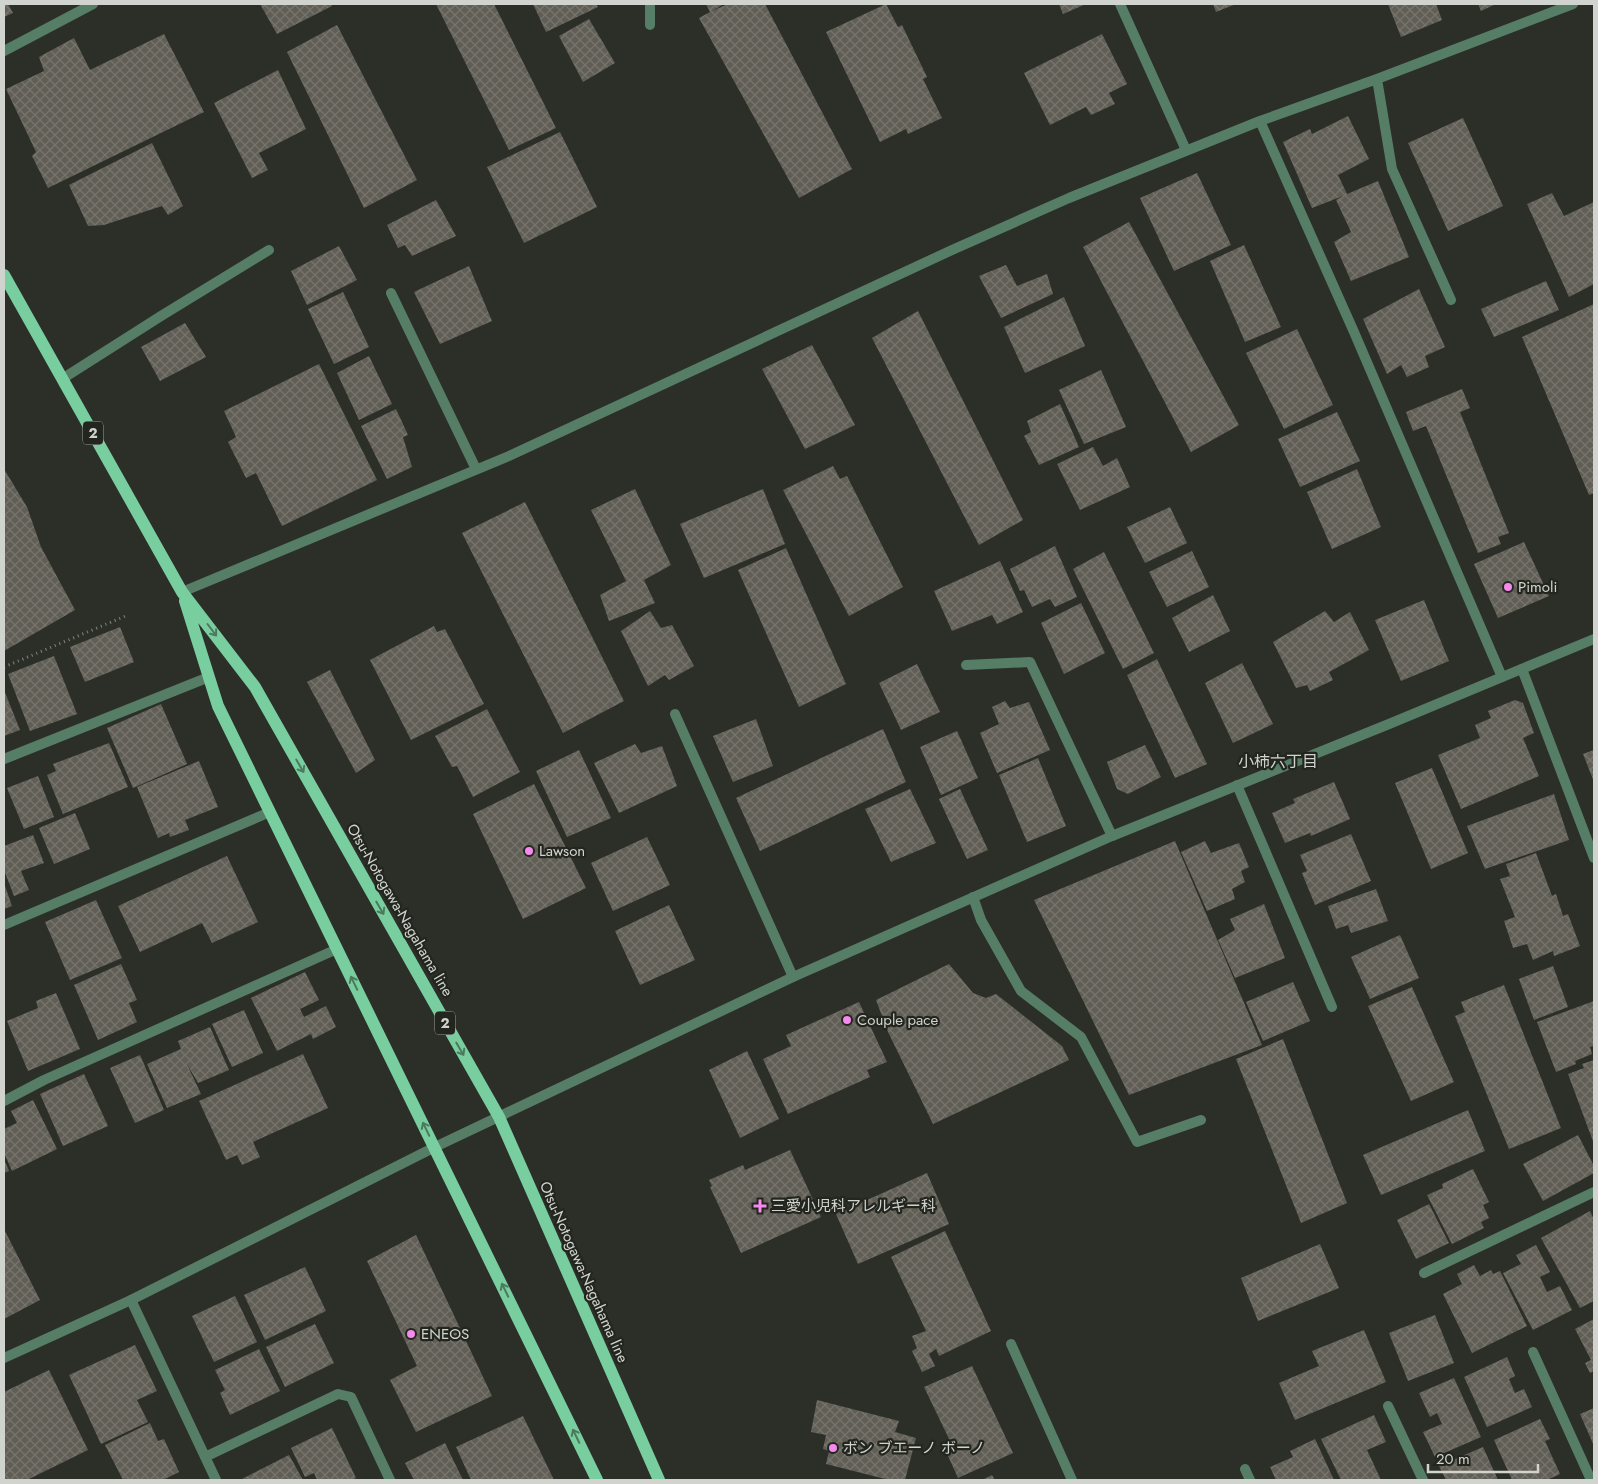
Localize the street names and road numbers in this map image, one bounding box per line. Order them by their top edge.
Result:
road number: 2 [83,422,103,444]
street label: Otsu-Notogawa-Nagahama line [341,819,459,1001]
road number: 2 [435,1011,455,1034]
street label: Otsu-Notogawa-Nagahama line [534,1178,634,1366]

